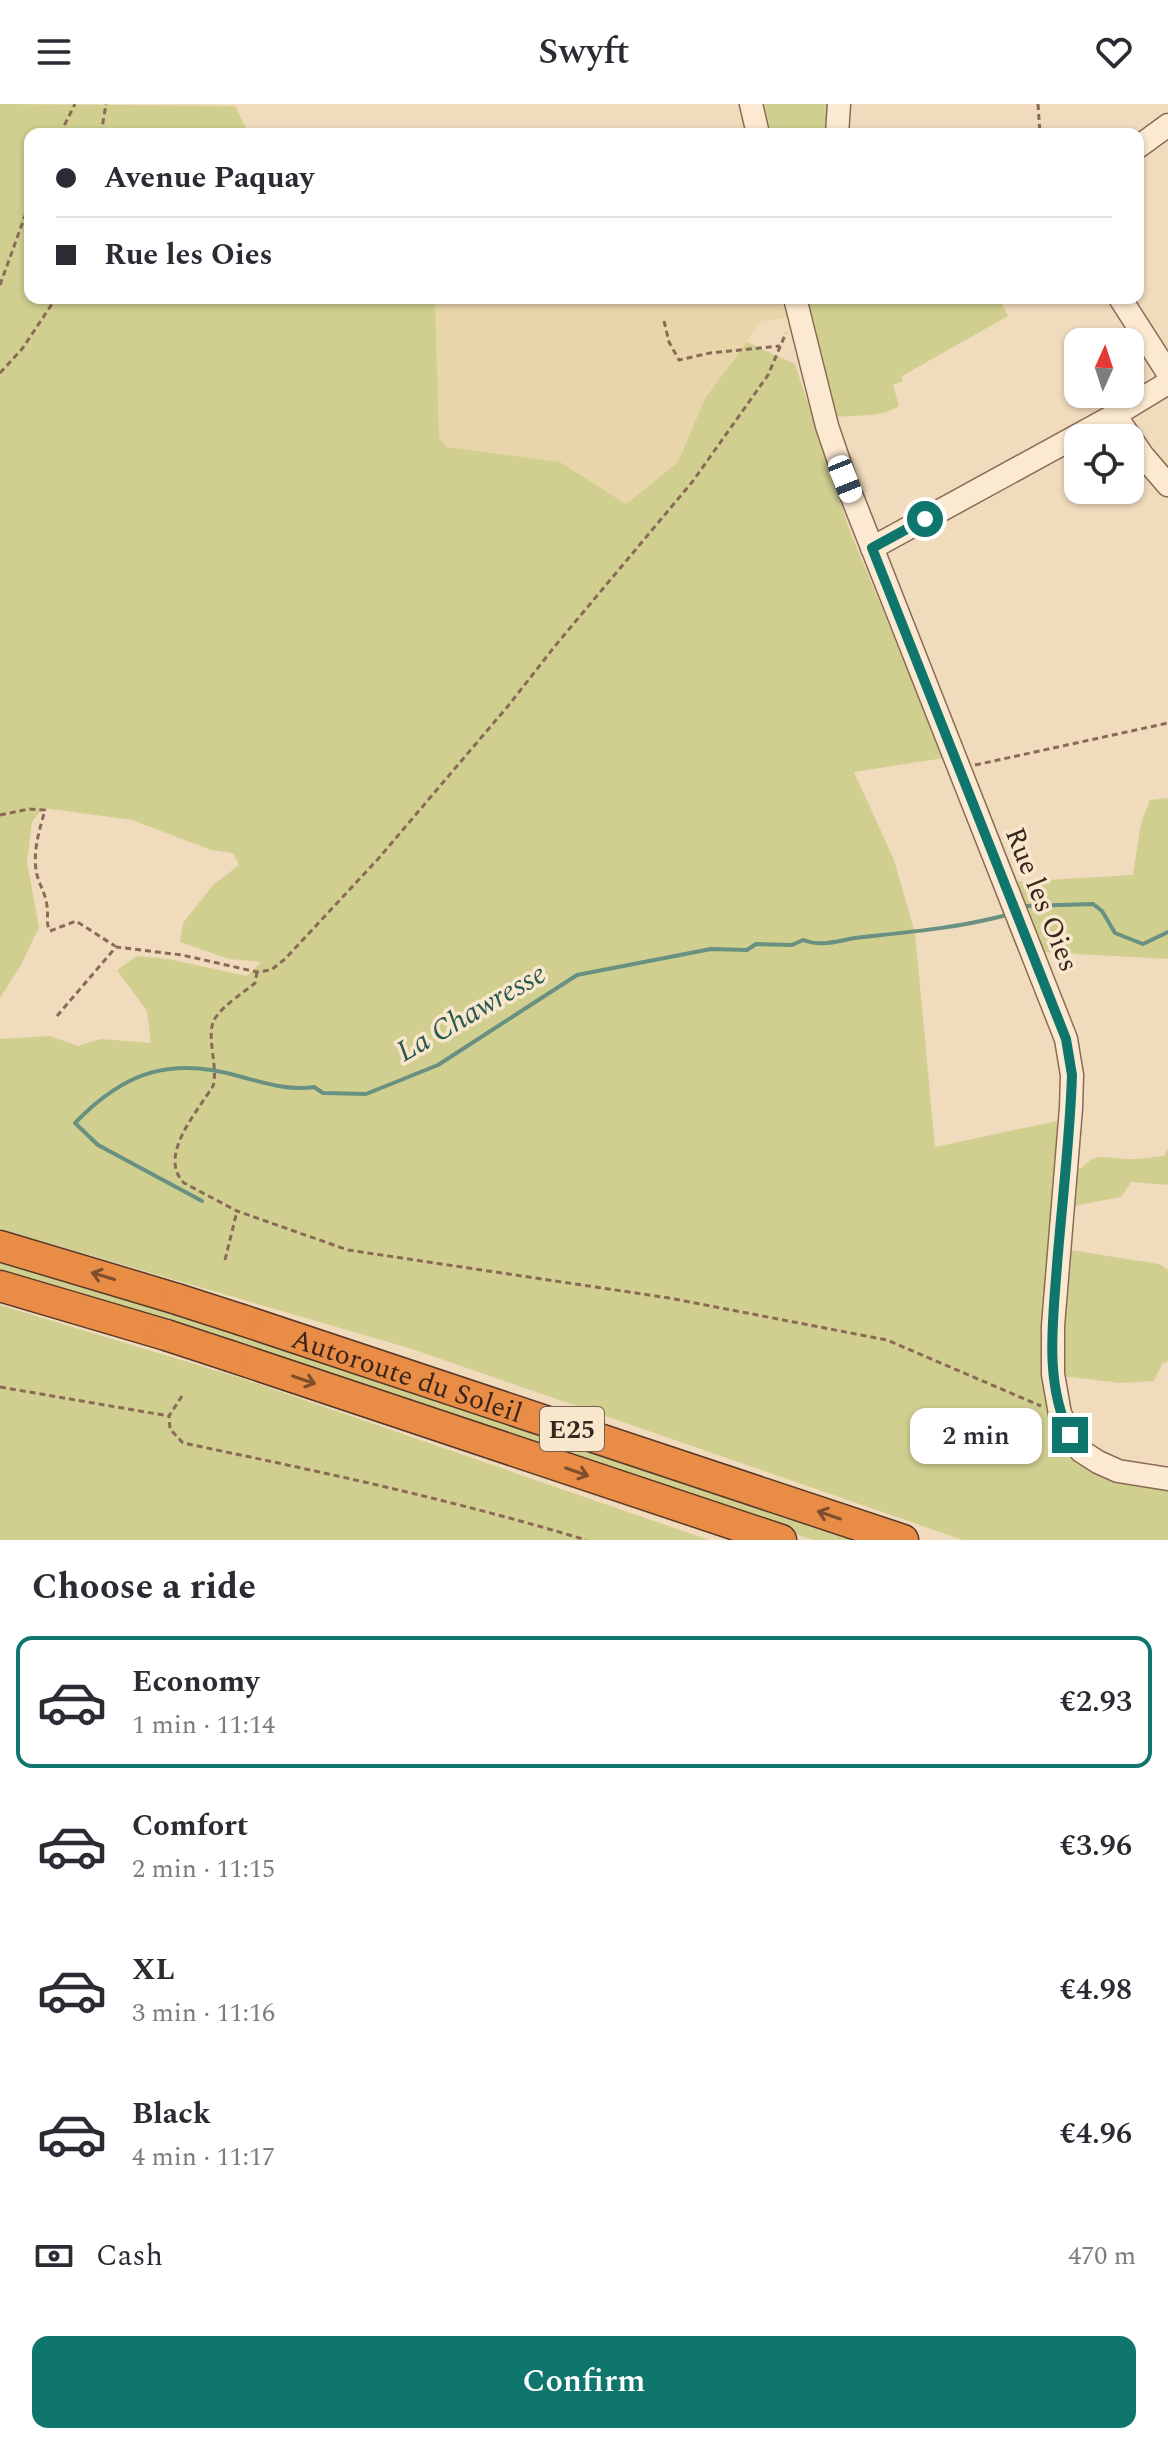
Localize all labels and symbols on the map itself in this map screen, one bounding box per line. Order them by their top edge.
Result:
north arrow [1064,328,1144,408]
car [825,452,865,506]
route start [907,501,943,537]
street label: Rue les Oies [993,821,1090,978]
water label: La Chawresse [388,951,555,1074]
one-way arrow [90,1268,116,1283]
street label: Autoroute du Soleil [285,1318,528,1435]
one-way arrow [292,1374,317,1389]
road number: E25 [540,1407,604,1451]
callout: 2 min [910,1407,1042,1463]
route end [1052,1417,1088,1453]
one-way arrow [565,1465,590,1480]
one-way arrow [817,1507,842,1522]

